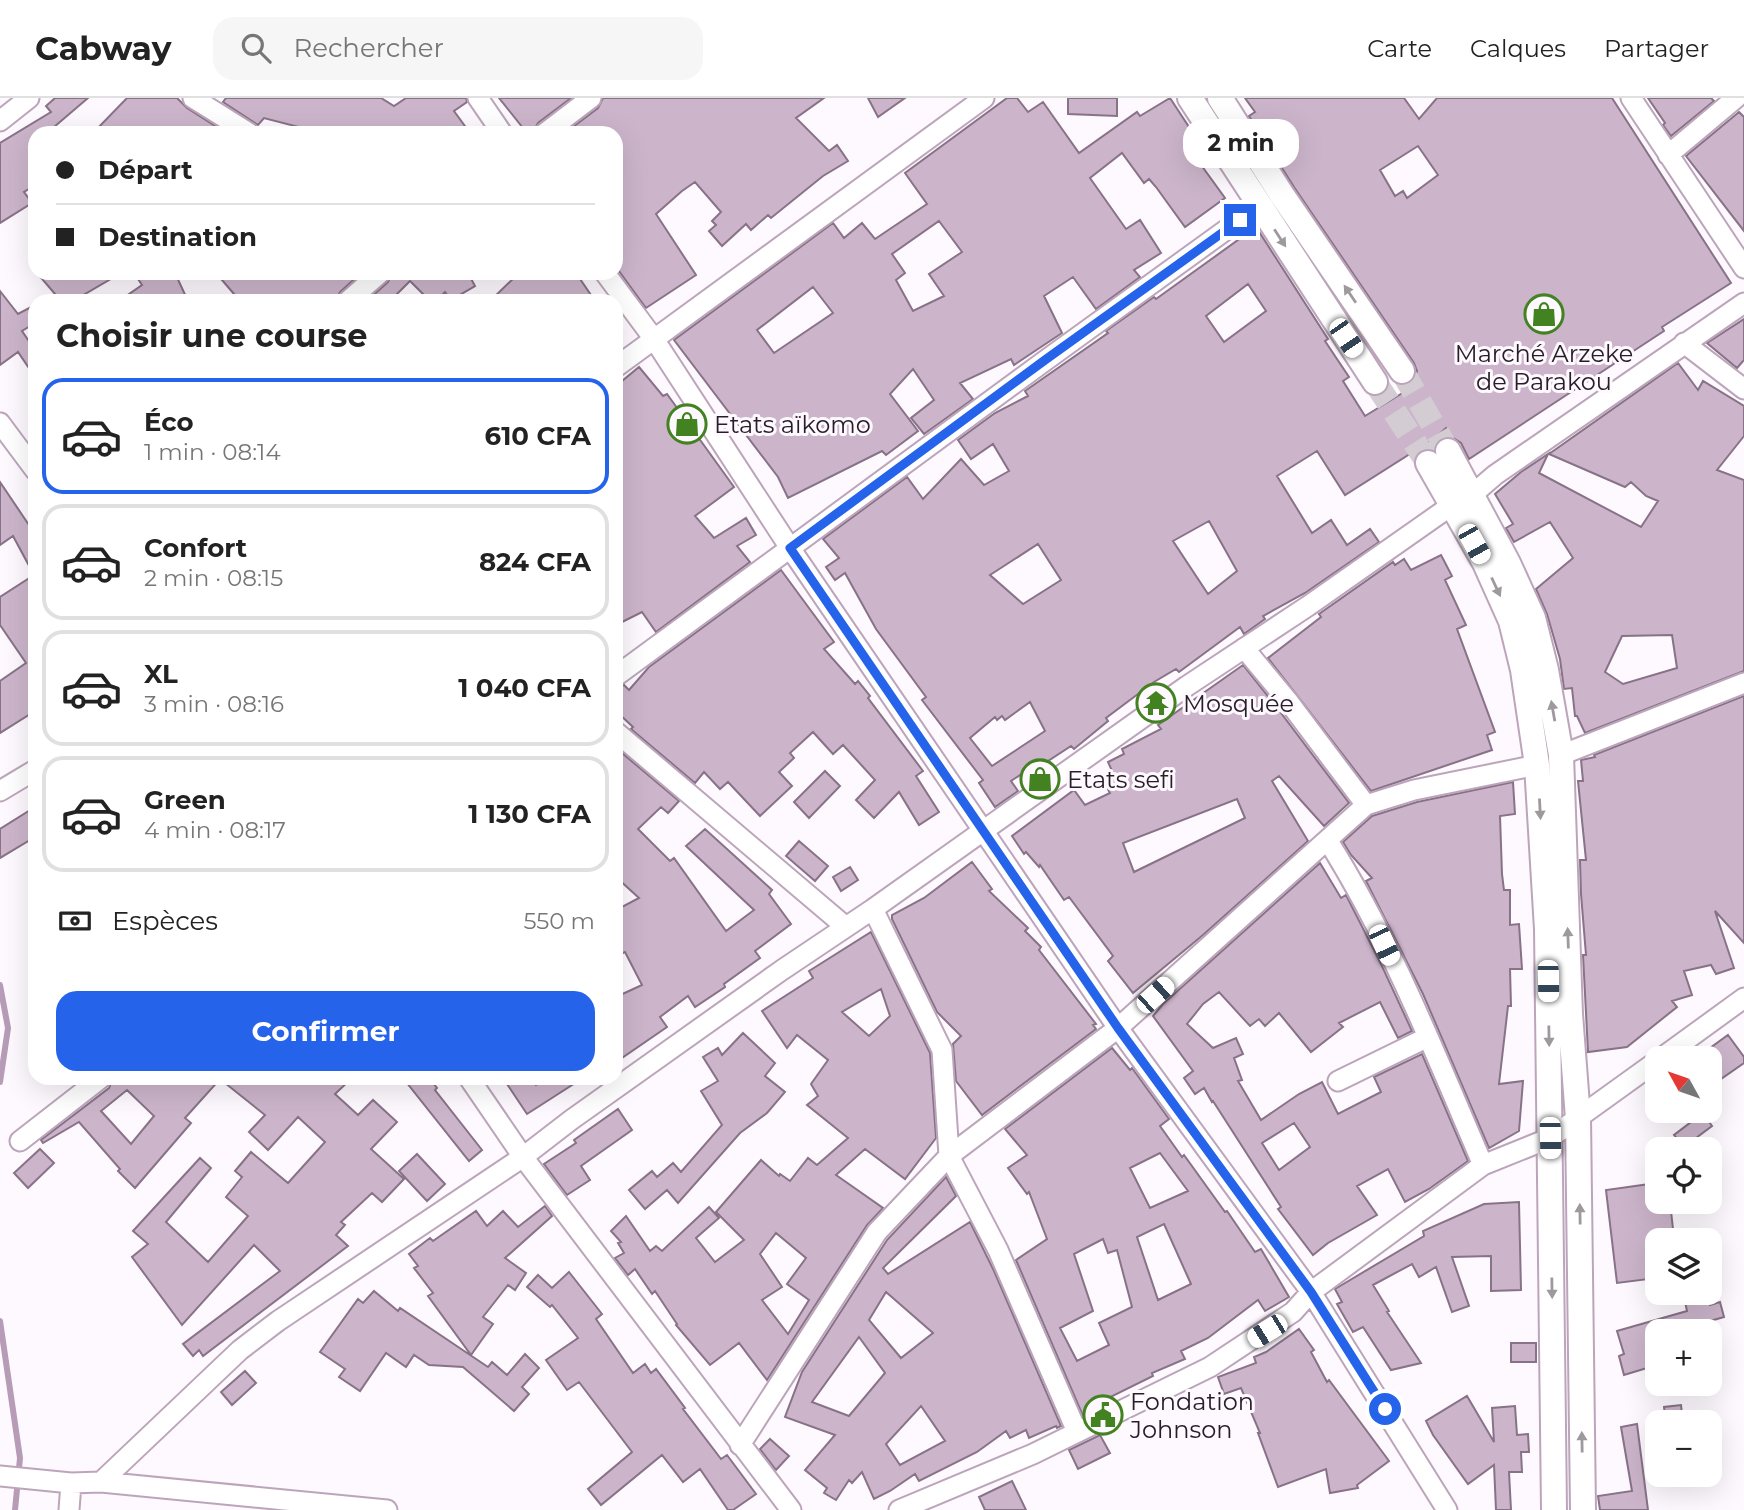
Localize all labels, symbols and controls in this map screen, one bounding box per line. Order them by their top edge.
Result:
search box [213,17,703,80]
text: Cabway [35,28,171,68]
icon: search [237,29,275,67]
text: Rechercher [293,32,444,64]
text: Carte [1367,34,1432,63]
text: Calques [1470,34,1566,63]
text: Partager [1604,34,1709,63]
callout: 2 min [1182,118,1298,167]
text: 2 min [1207,129,1275,157]
text: Départ [98,154,193,186]
route end [1224,204,1256,236]
text: Destination [98,221,257,253]
one-way arrow [1273,229,1287,247]
one-way arrow [1343,285,1357,303]
shop icon: Marché Arzeke de Parakou [1523,293,1565,335]
car [1326,315,1367,361]
text: Choisir une course [56,316,368,355]
place label: Marché Arzeke de Parakou [1455,339,1633,396]
shop icon: Etats aïkomo [666,403,708,445]
icon: car [60,405,123,468]
text: Éco [144,406,194,438]
place label: Etats aïkomo [714,410,871,439]
text: 610 CFA [485,420,591,452]
text: 1 min · 08:14 [144,438,281,466]
car [1455,521,1494,567]
icon: car [60,531,123,594]
text: Confort [144,532,247,564]
text: 824 CFA [479,546,591,578]
text: 2 min · 08:15 [144,564,283,592]
one-way arrow [1490,577,1502,597]
icon: car [60,657,123,720]
text: XL [144,658,178,690]
text: 1 040 CFA [458,672,591,704]
temple icon: Mosquée [1135,682,1177,724]
place label: Mosquée [1183,689,1294,718]
text: 3 min · 08:16 [144,690,284,718]
one-way arrow [1548,700,1559,722]
shop icon: Etats sefi [1019,758,1061,800]
place label: Etats sefi [1067,765,1175,794]
icon: car [60,783,123,846]
text: Green [144,784,226,816]
text: 1 130 CFA [468,798,591,830]
one-way arrow [1535,798,1546,820]
text: 4 min · 08:17 [144,816,286,844]
icon: cash [56,902,94,940]
text: Espèces [112,905,218,937]
text: 550 m [523,907,595,935]
car [1366,922,1403,968]
one-way arrow [1562,927,1573,949]
car [1538,960,1559,1002]
car [1133,973,1178,1017]
button: Confirmer [56,991,595,1071]
one-way arrow [1543,1026,1554,1048]
north arrow [1645,1046,1722,1124]
map controls [1645,1046,1722,1487]
car [1540,1117,1561,1159]
button: locate [1645,1137,1722,1214]
one-way arrow [1574,1203,1585,1225]
button: layers [1645,1228,1722,1305]
one-way arrow [1546,1278,1558,1300]
car [1244,1311,1291,1351]
button: + [1645,1319,1722,1396]
place label: Fondation Johnson [1129,1387,1254,1444]
route start [1369,1393,1401,1425]
public building icon: Fondation Johnson [1082,1394,1124,1436]
button: − [1645,1410,1722,1487]
one-way arrow [1576,1431,1588,1453]

